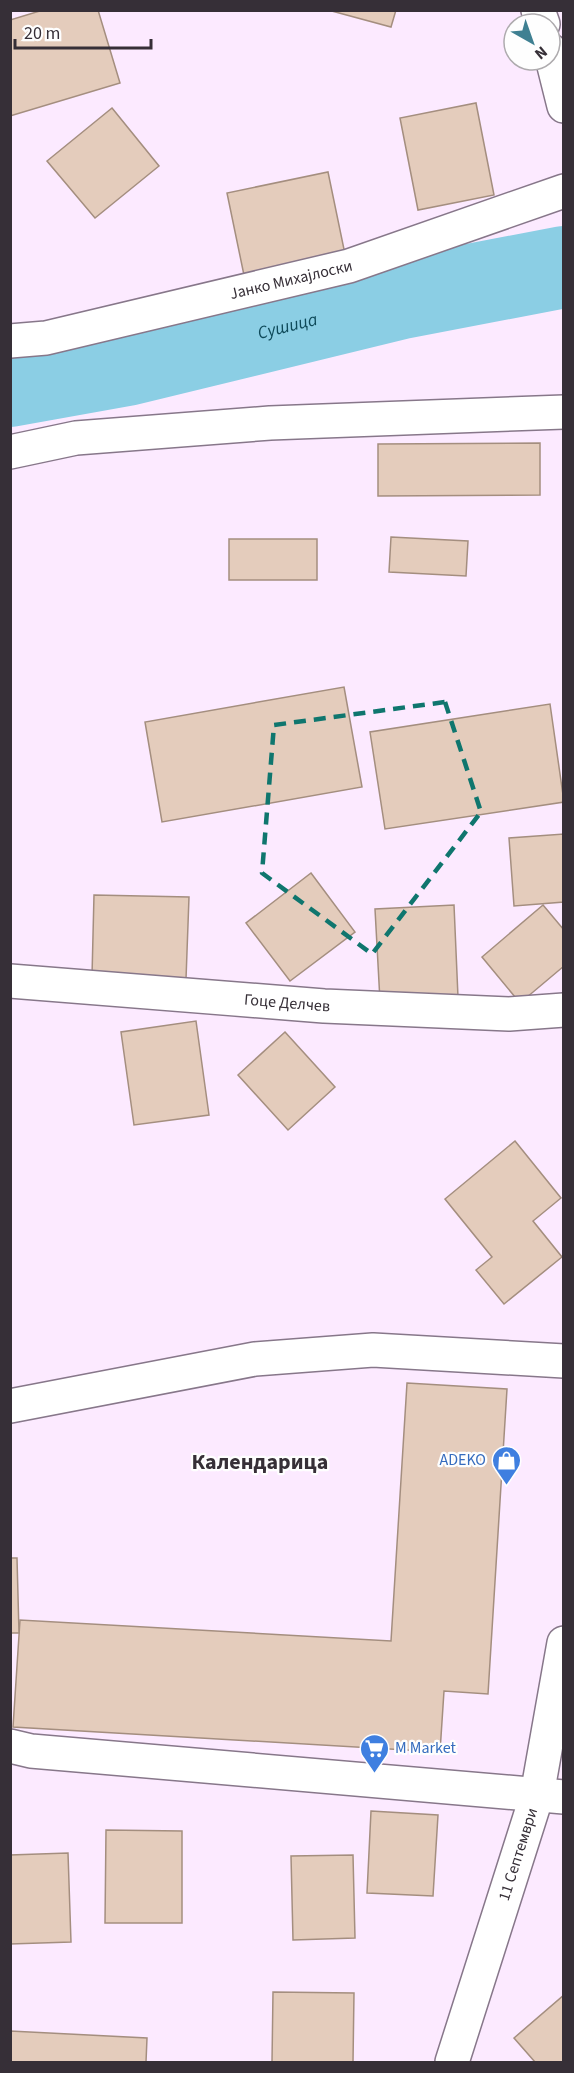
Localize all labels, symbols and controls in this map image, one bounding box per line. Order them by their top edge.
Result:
scale bar [15,12,152,50]
north arrow [502,12,562,72]
text: 20 m [24,21,60,46]
text: N [530,41,552,65]
street label: Јанко Михајлоски [227,255,355,305]
water label: Сушица [255,306,320,345]
street label: Гоце Делчев [243,989,331,1017]
shop icon: ADEKO [491,1444,523,1486]
district label: Календарица [192,1446,328,1478]
place label: ADEKO [439,1449,486,1471]
supermarket icon: M Market [358,1732,390,1774]
place label: M Market [395,1737,456,1759]
street label: 11 Септември [493,1805,543,1904]

